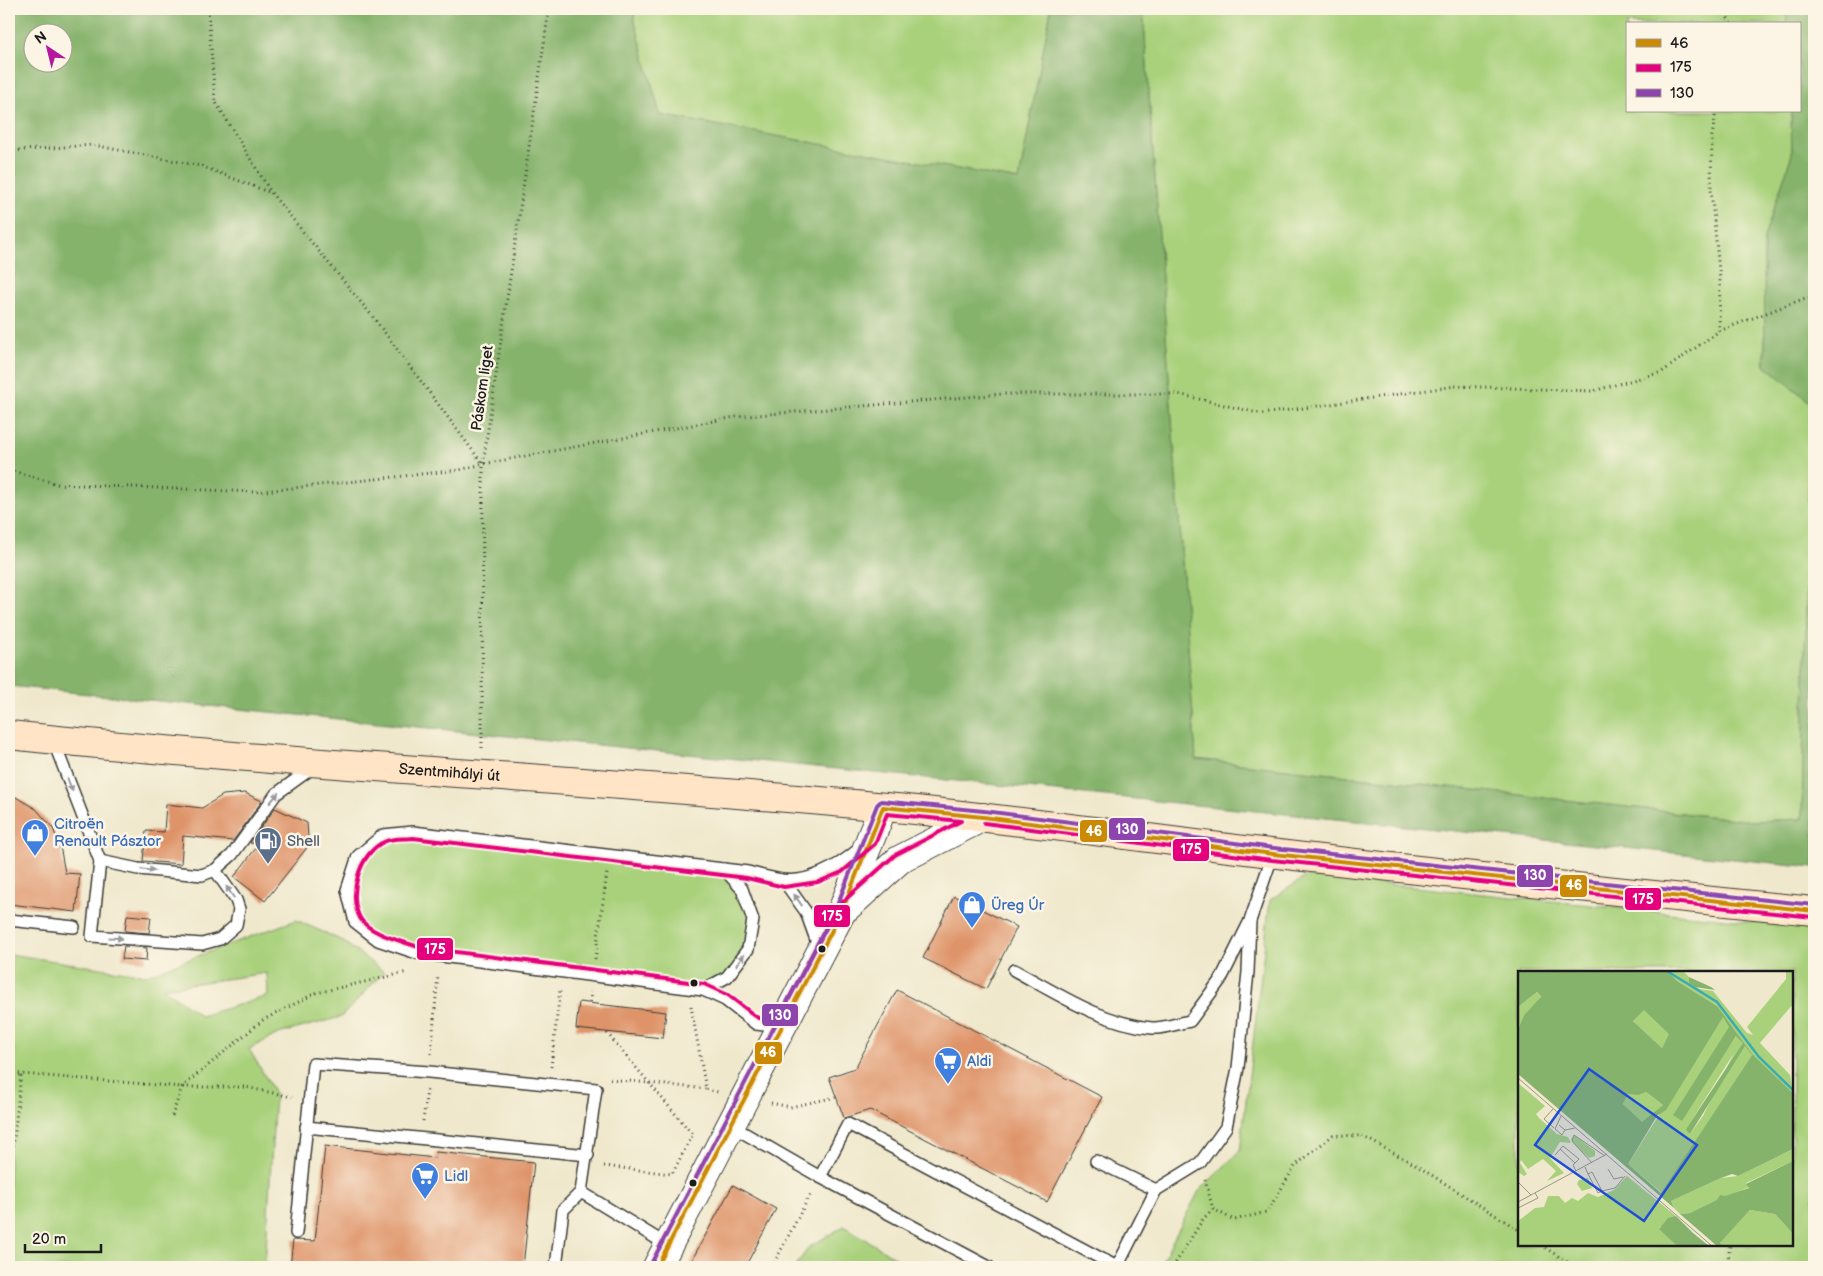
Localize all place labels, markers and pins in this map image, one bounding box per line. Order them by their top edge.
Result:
place label: Citroën Renault Pásztor [54,815,161,851]
shop icon: Citroën Renault Pásztor [20,818,50,857]
fuel station icon: Shell [253,826,283,865]
place label: Shell [287,832,320,851]
shop icon: Üreg Úr [957,890,987,929]
place label: Üreg Úr [991,896,1045,915]
unlabelled marker [817,944,827,954]
unlabelled marker [689,978,699,988]
supermarket icon: Aldi [933,1046,963,1085]
place label: Aldi [967,1052,992,1071]
supermarket icon: Lidl [410,1161,440,1200]
place label: Lidl [444,1167,468,1186]
unlabelled marker [688,1178,698,1188]

